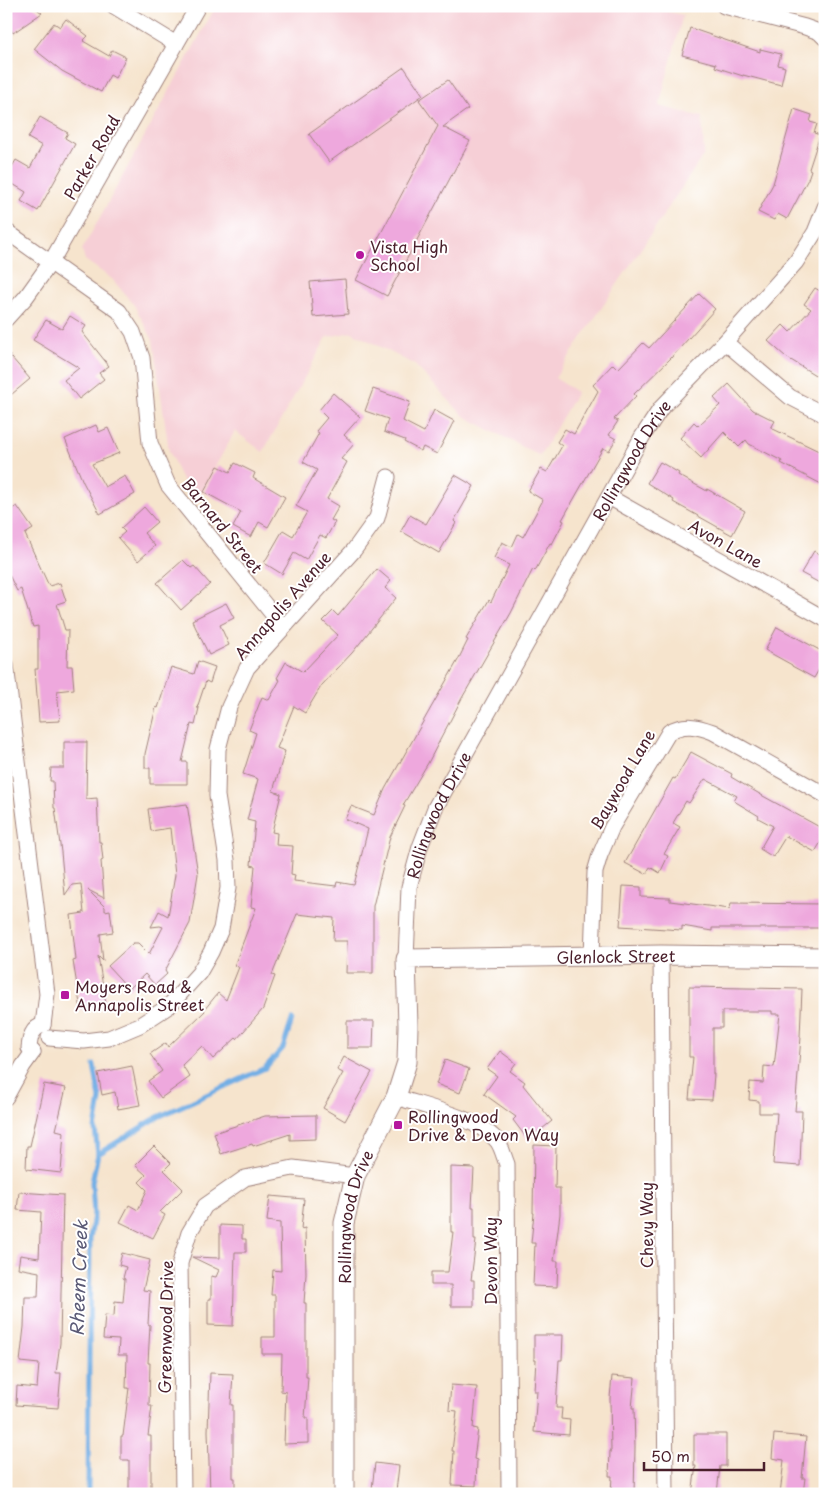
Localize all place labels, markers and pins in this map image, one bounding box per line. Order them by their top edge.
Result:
place label: Vista High School [370,234,448,276]
marker: Vista High School [354,249,366,261]
place label: Moyers Road & Annapolis Street [75,974,205,1016]
marker: Moyers Road & Annapolis Street [59,989,71,1001]
place label: Rollingwood Drive & Devon Way [408,1104,559,1146]
marker: Rollingwood Drive & Devon Way [392,1119,404,1131]

